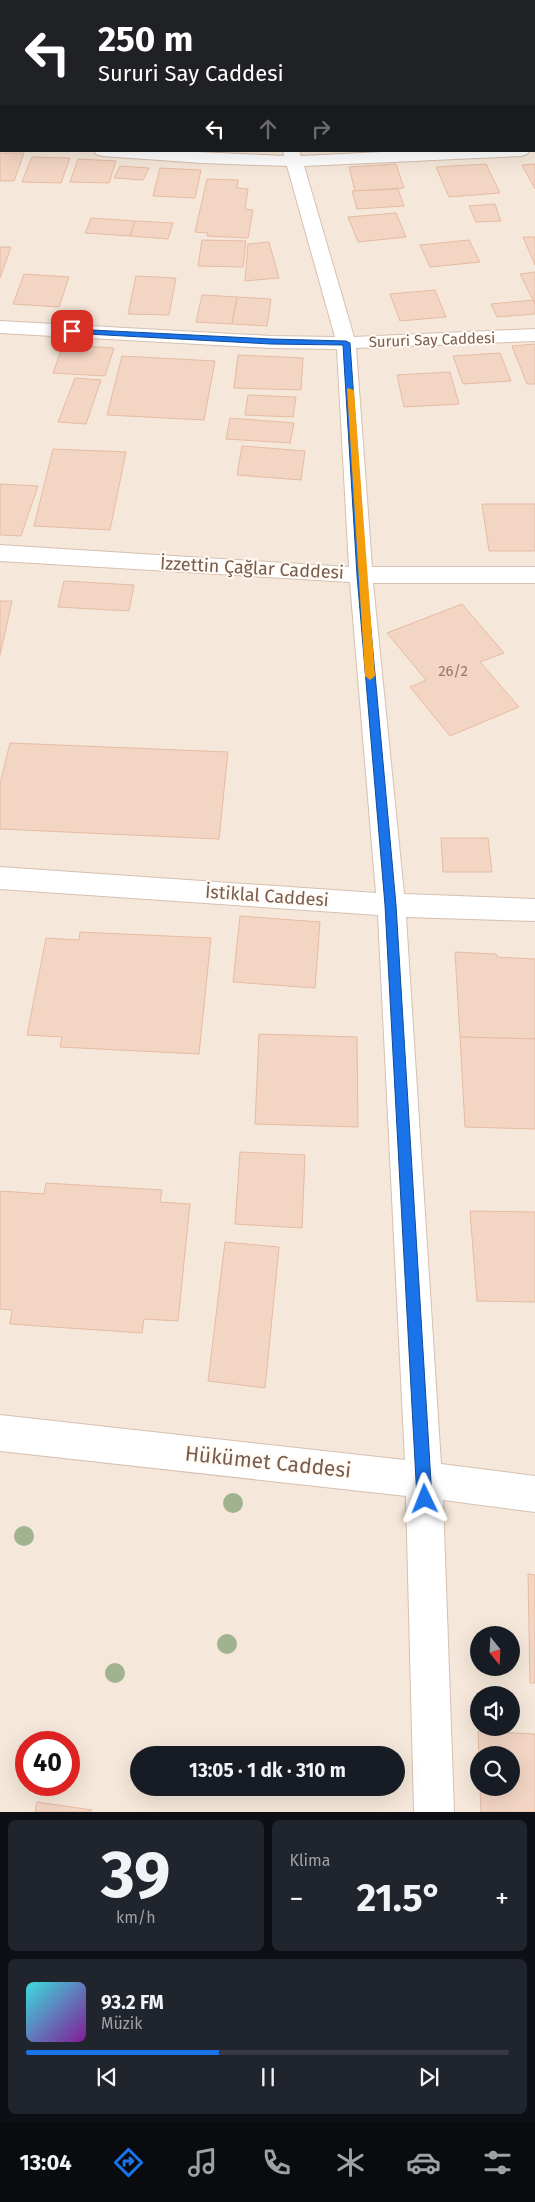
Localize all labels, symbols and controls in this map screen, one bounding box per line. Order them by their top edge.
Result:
text: 250 m [98,18,193,60]
icon: left [15,20,80,85]
text: Sururi Say Caddesi [98,60,284,87]
icon: left [201,115,229,143]
icon: ahead [254,115,282,143]
icon: right [307,115,335,143]
pin [51,310,93,352]
icon: arrive [58,317,86,345]
street label: Sururi Say Caddesi [368,329,496,351]
street label: İzzettin Çağlar Caddesi [159,552,345,584]
house number: 26/2 [438,662,468,680]
street label: İstiklal Caddesi [204,881,330,911]
street label: Hükümet Caddesi [184,1440,352,1484]
position arrow [398,1472,450,1524]
north arrow [470,1626,520,1676]
map controls [470,1626,520,1796]
button: sound [470,1686,520,1736]
speed limit sign: 40 [15,1731,80,1796]
button: search [470,1746,520,1796]
text: 13:05 · 1 dk · 310 m [189,1759,346,1782]
text: 39 [101,1836,171,1914]
text: Klima [290,1851,331,1870]
text: 21.5° [356,1875,442,1921]
text: − [290,1882,304,1915]
text: + [495,1882,509,1915]
text: km/h [116,1908,156,1927]
text: 93.2 FM [101,1991,164,2014]
text: Müzik [101,2014,142,2033]
icon: previous [93,2063,121,2091]
icon: pause [254,2063,282,2091]
icon: next [415,2063,443,2091]
icon: directions [111,2145,146,2180]
icon: music [185,2145,220,2180]
icon: phone [259,2145,294,2180]
icon: climate [333,2145,368,2180]
icon: car [406,2145,441,2180]
icon: filters [480,2145,515,2180]
text: 13:04 [19,2149,72,2176]

